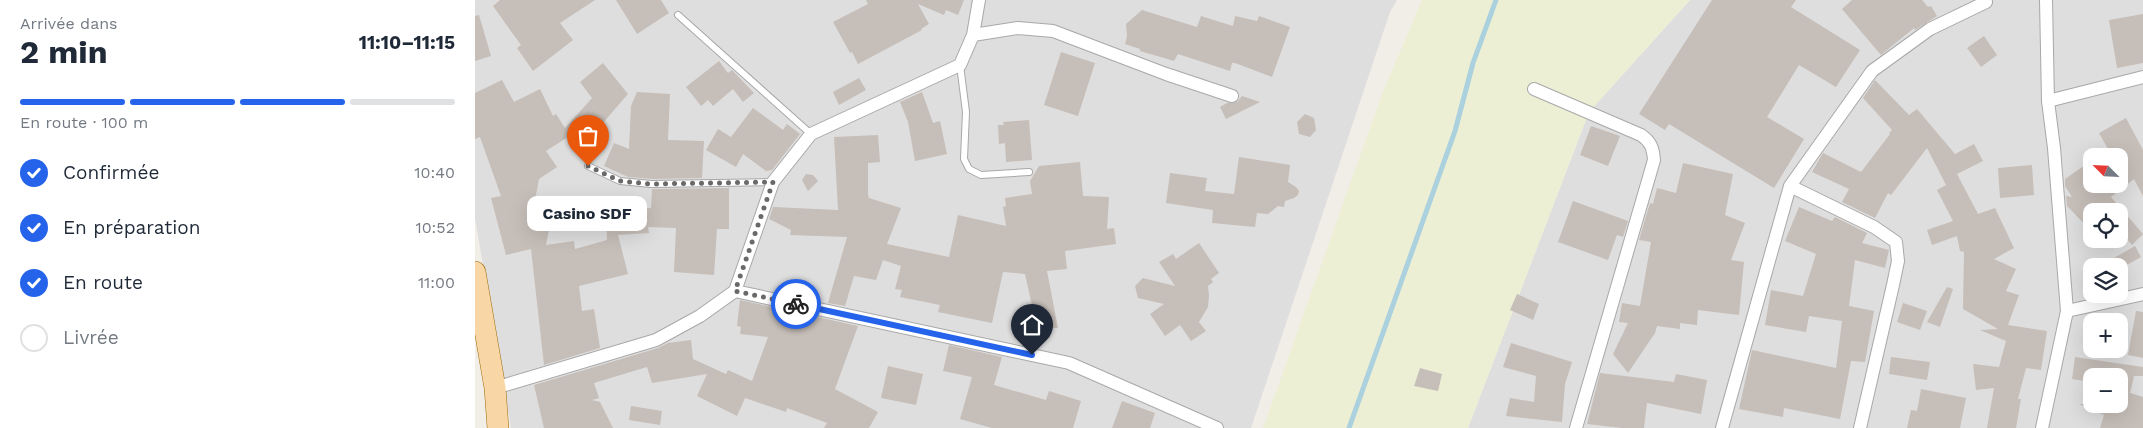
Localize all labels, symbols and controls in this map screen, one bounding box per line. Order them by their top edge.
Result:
text: Arrivée dans [20,14,118,33]
text: 11:10–11:15 [359,31,455,54]
text: 2 min [20,33,108,71]
text: En route · 100 m [20,113,148,132]
pin [567,115,609,166]
icon: bag [574,122,602,150]
north arrow [2083,148,2127,192]
map controls [2083,148,2128,413]
icon: check [20,159,48,187]
text: Confirmée [63,161,159,184]
text: 10:40 [414,163,455,182]
callout: Casino SDF [528,196,648,231]
button: locate [2083,203,2128,248]
text: Casino SDF [542,204,632,223]
icon: check [20,214,48,242]
text: En préparation [63,216,200,239]
text: 10:52 [415,218,455,237]
button: layers [2083,258,2128,303]
icon: check [20,269,48,297]
text: En route [63,271,143,294]
text: 11:00 [418,273,455,292]
courier [771,279,821,329]
icon: bike [782,290,810,318]
pin [1011,304,1053,355]
icon: home [1018,311,1046,339]
button: + [2083,313,2128,358]
text: Livrée [63,326,119,349]
button: − [2083,368,2128,413]

